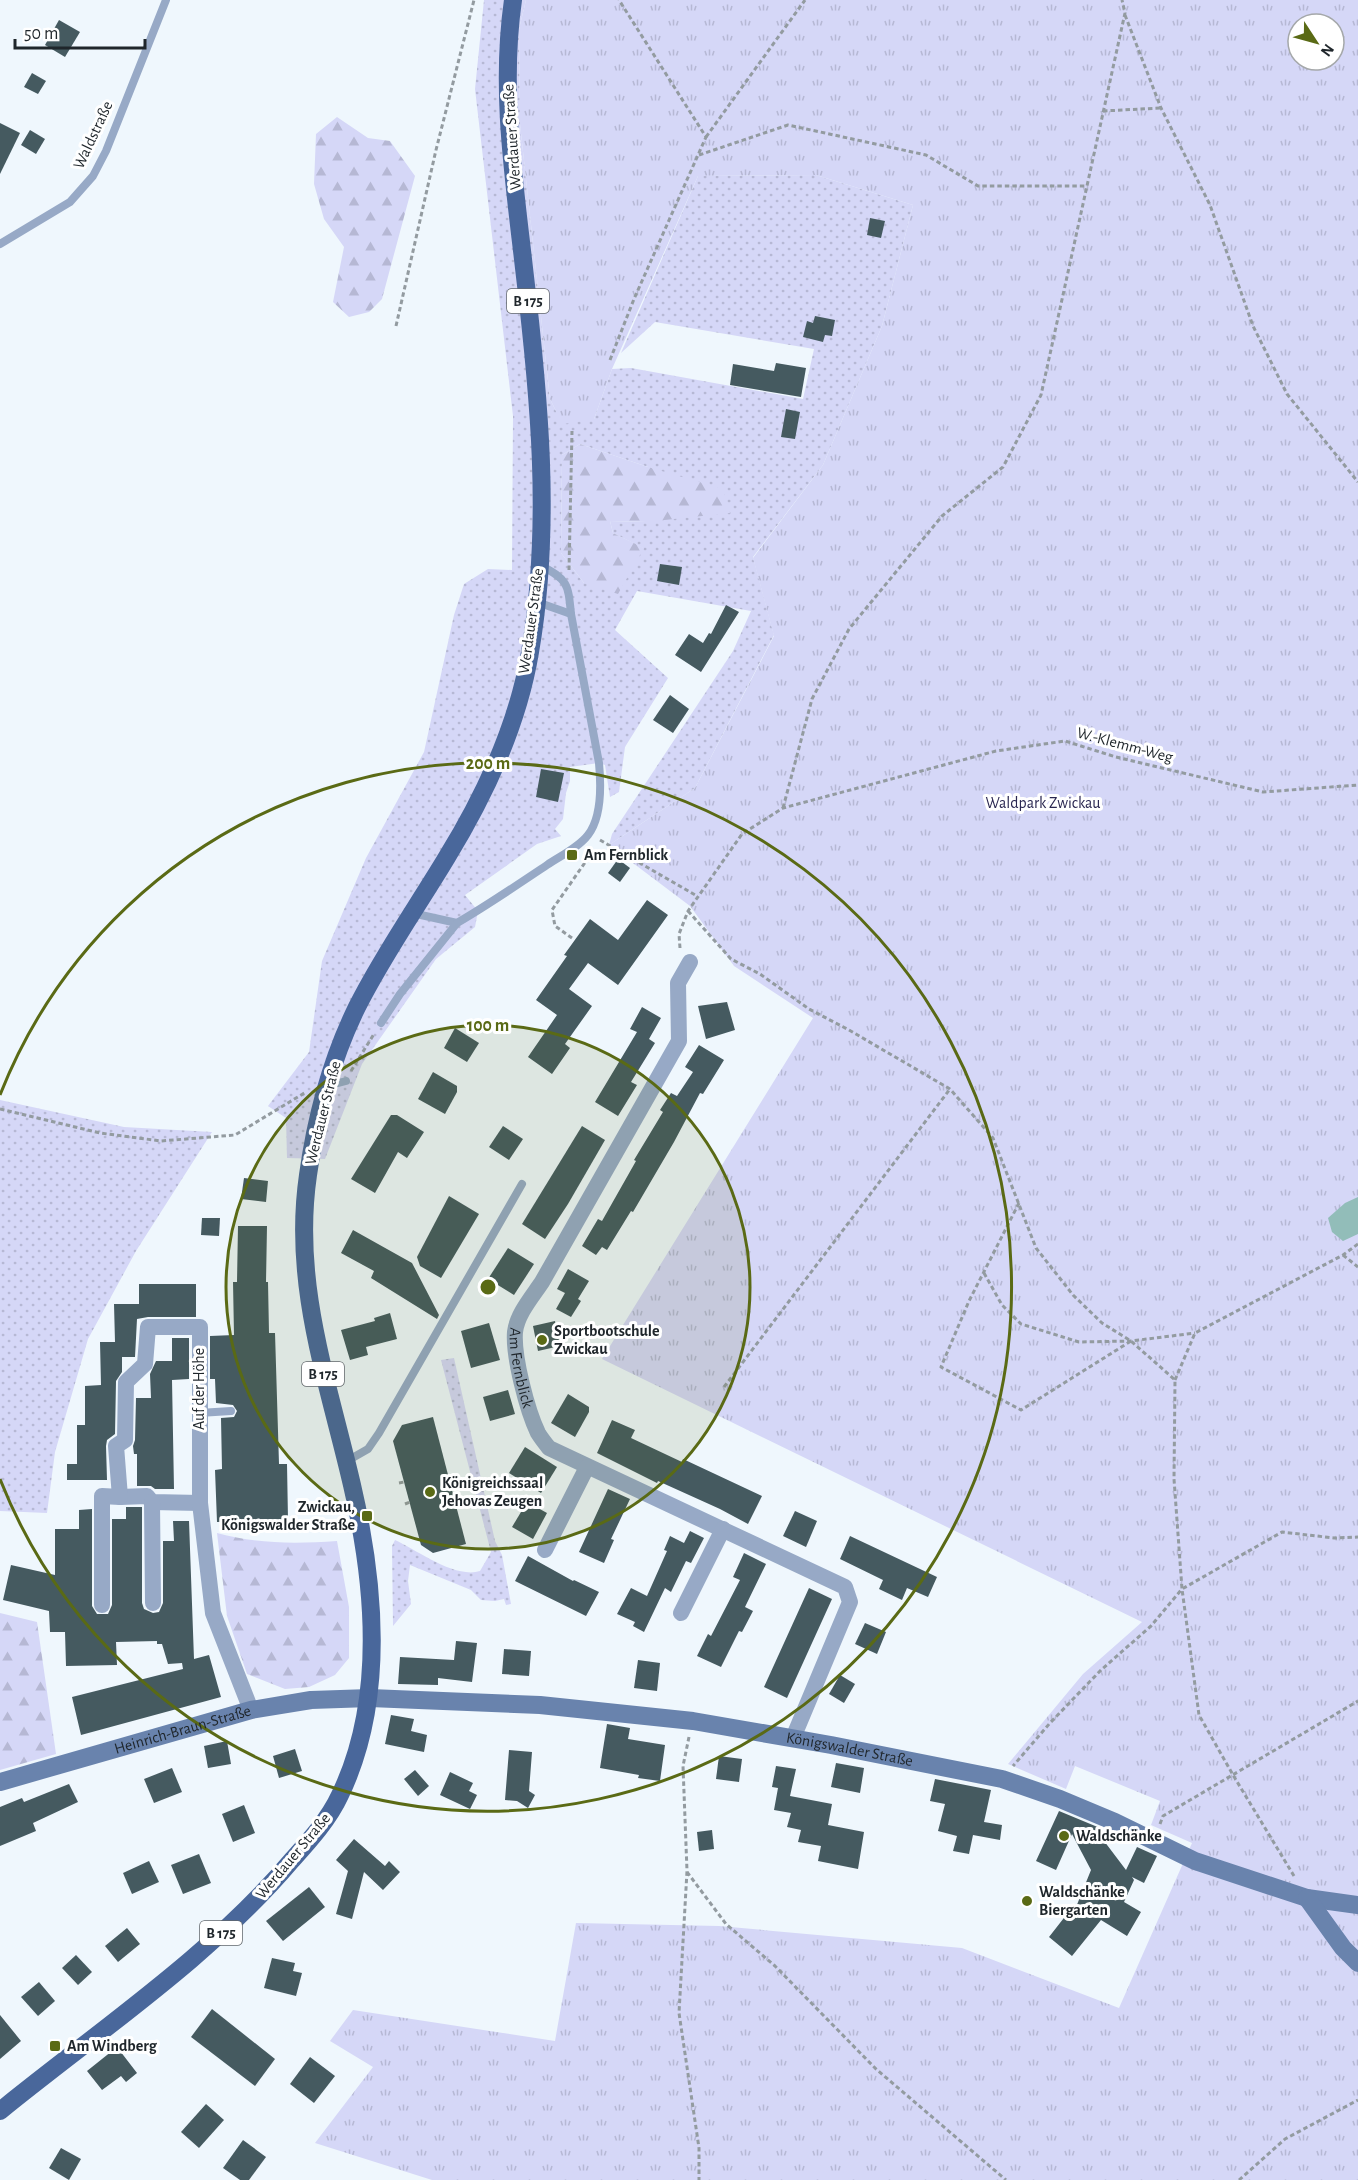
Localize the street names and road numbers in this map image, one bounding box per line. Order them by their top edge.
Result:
street label: Werdauer Straße [500,83,524,191]
street label: Waldstraße [70,99,116,171]
road number: B 175 [507,289,549,313]
street label: Werdauer Straße [516,567,546,675]
street label: W.-Klemm-Weg [1075,725,1175,766]
street label: Werdauer Straße [302,1059,344,1167]
street label: Am Fernblick [507,1327,536,1410]
street label: Auf der Höhe [191,1348,207,1430]
road number: B 175 [302,1362,344,1386]
street label: Heinrich-Braun-Straße [112,1702,253,1757]
street label: Königswalder Straße [785,1729,914,1769]
street label: Werdauer Straße [253,1810,333,1902]
road number: B 175 [200,1921,242,1945]

